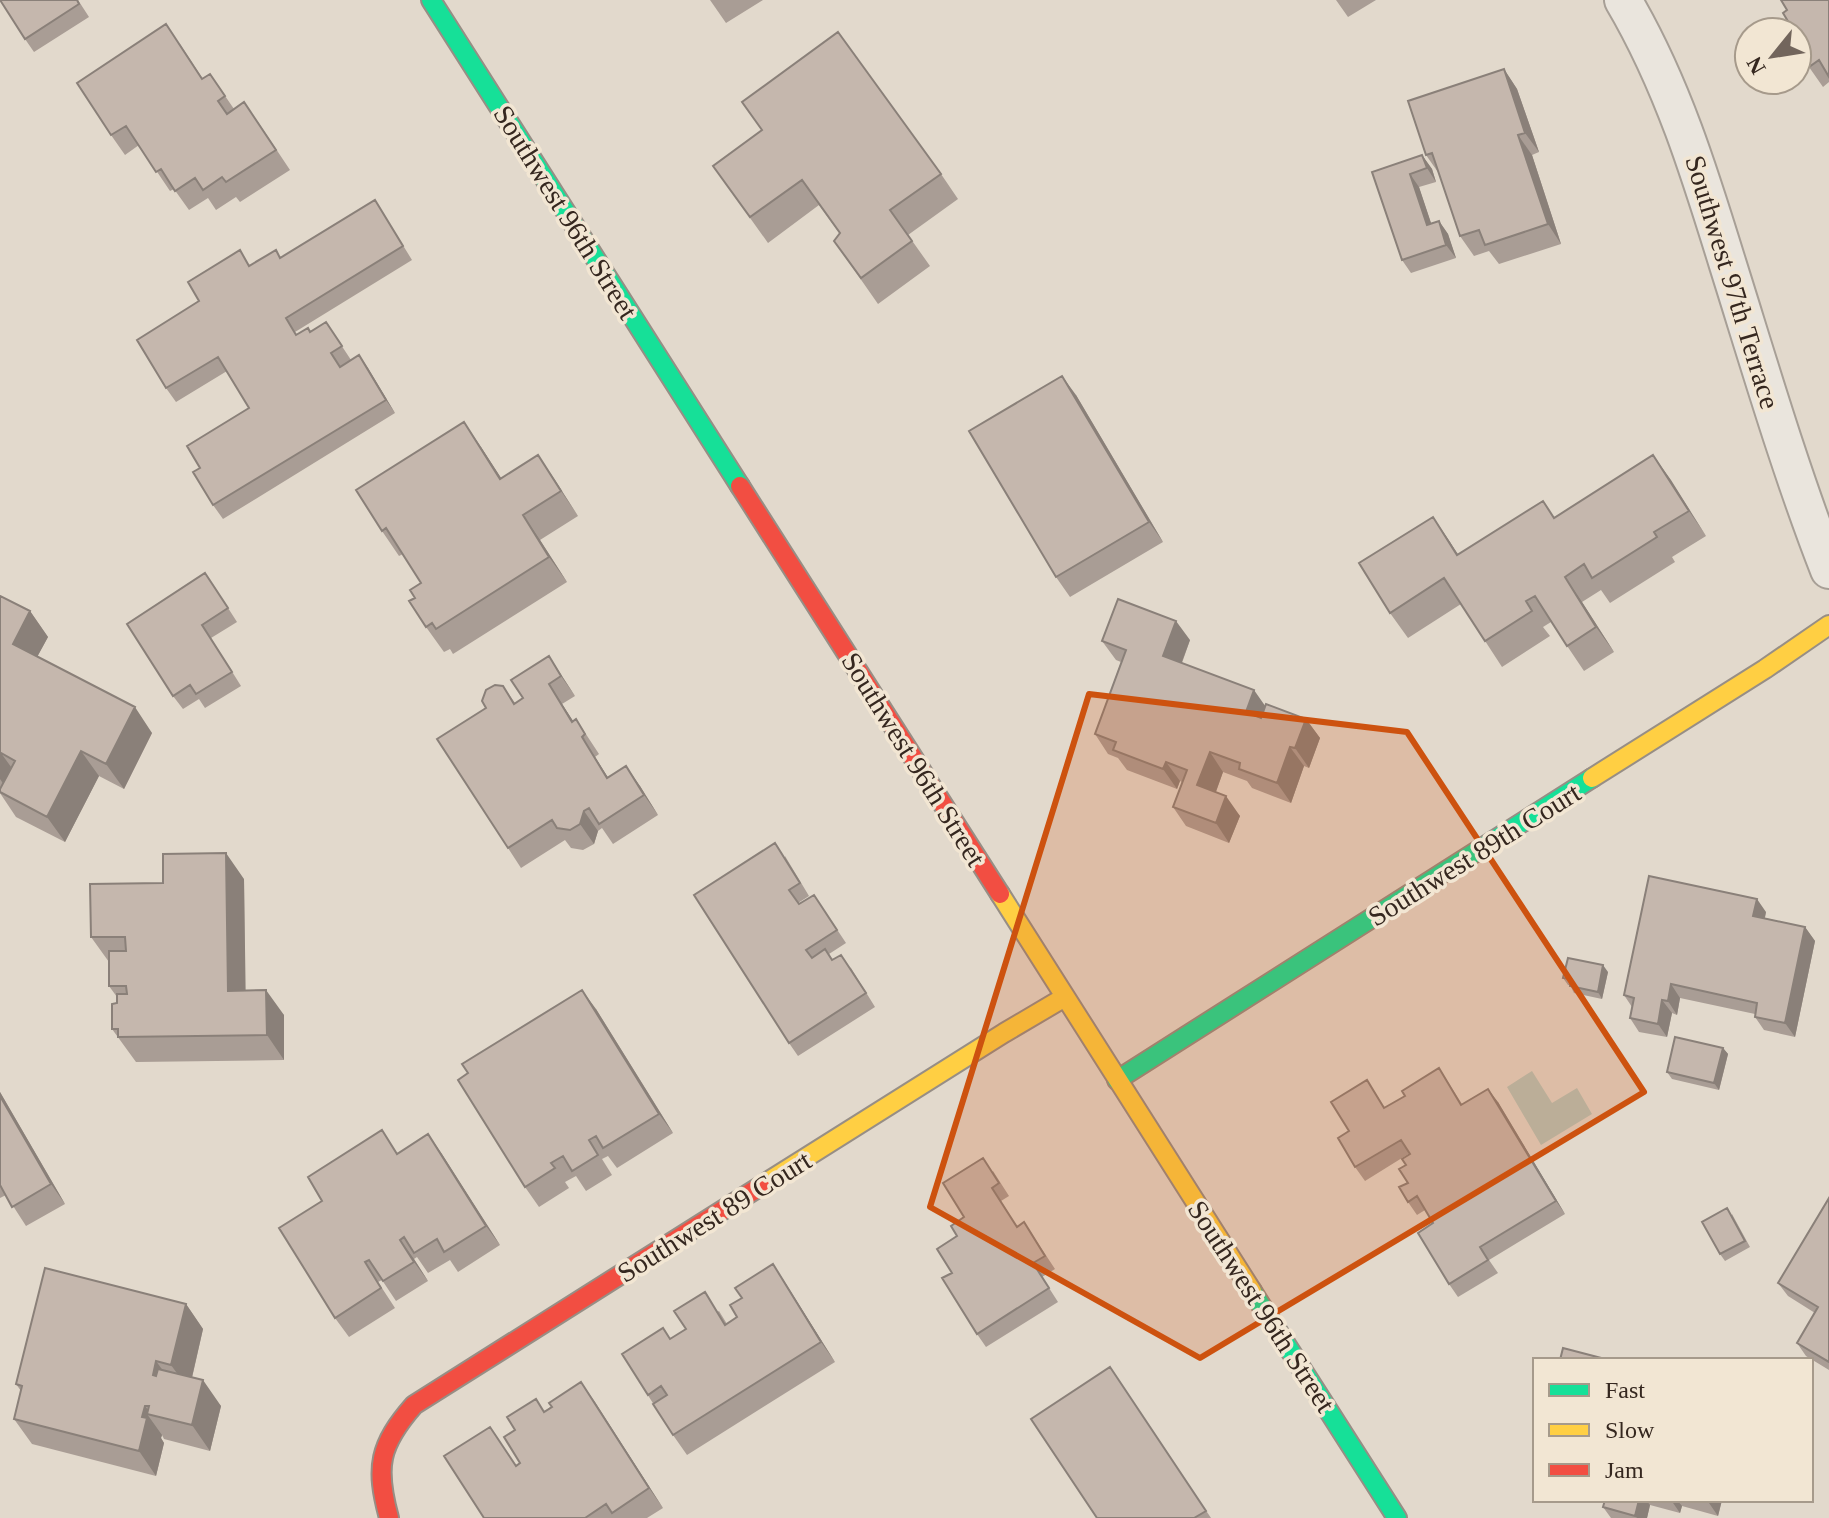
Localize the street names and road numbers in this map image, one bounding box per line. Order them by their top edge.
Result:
street label: Southwest 96th Street [487,100,644,325]
street label: Southwest 97th Terrace [1679,152,1786,413]
street label: Southwest 96th Street [835,647,992,872]
street label: Southwest 89th Court [1362,776,1586,932]
street label: Southwest 89 Court [612,1144,817,1289]
street label: Southwest 96th Street [1182,1195,1342,1418]

